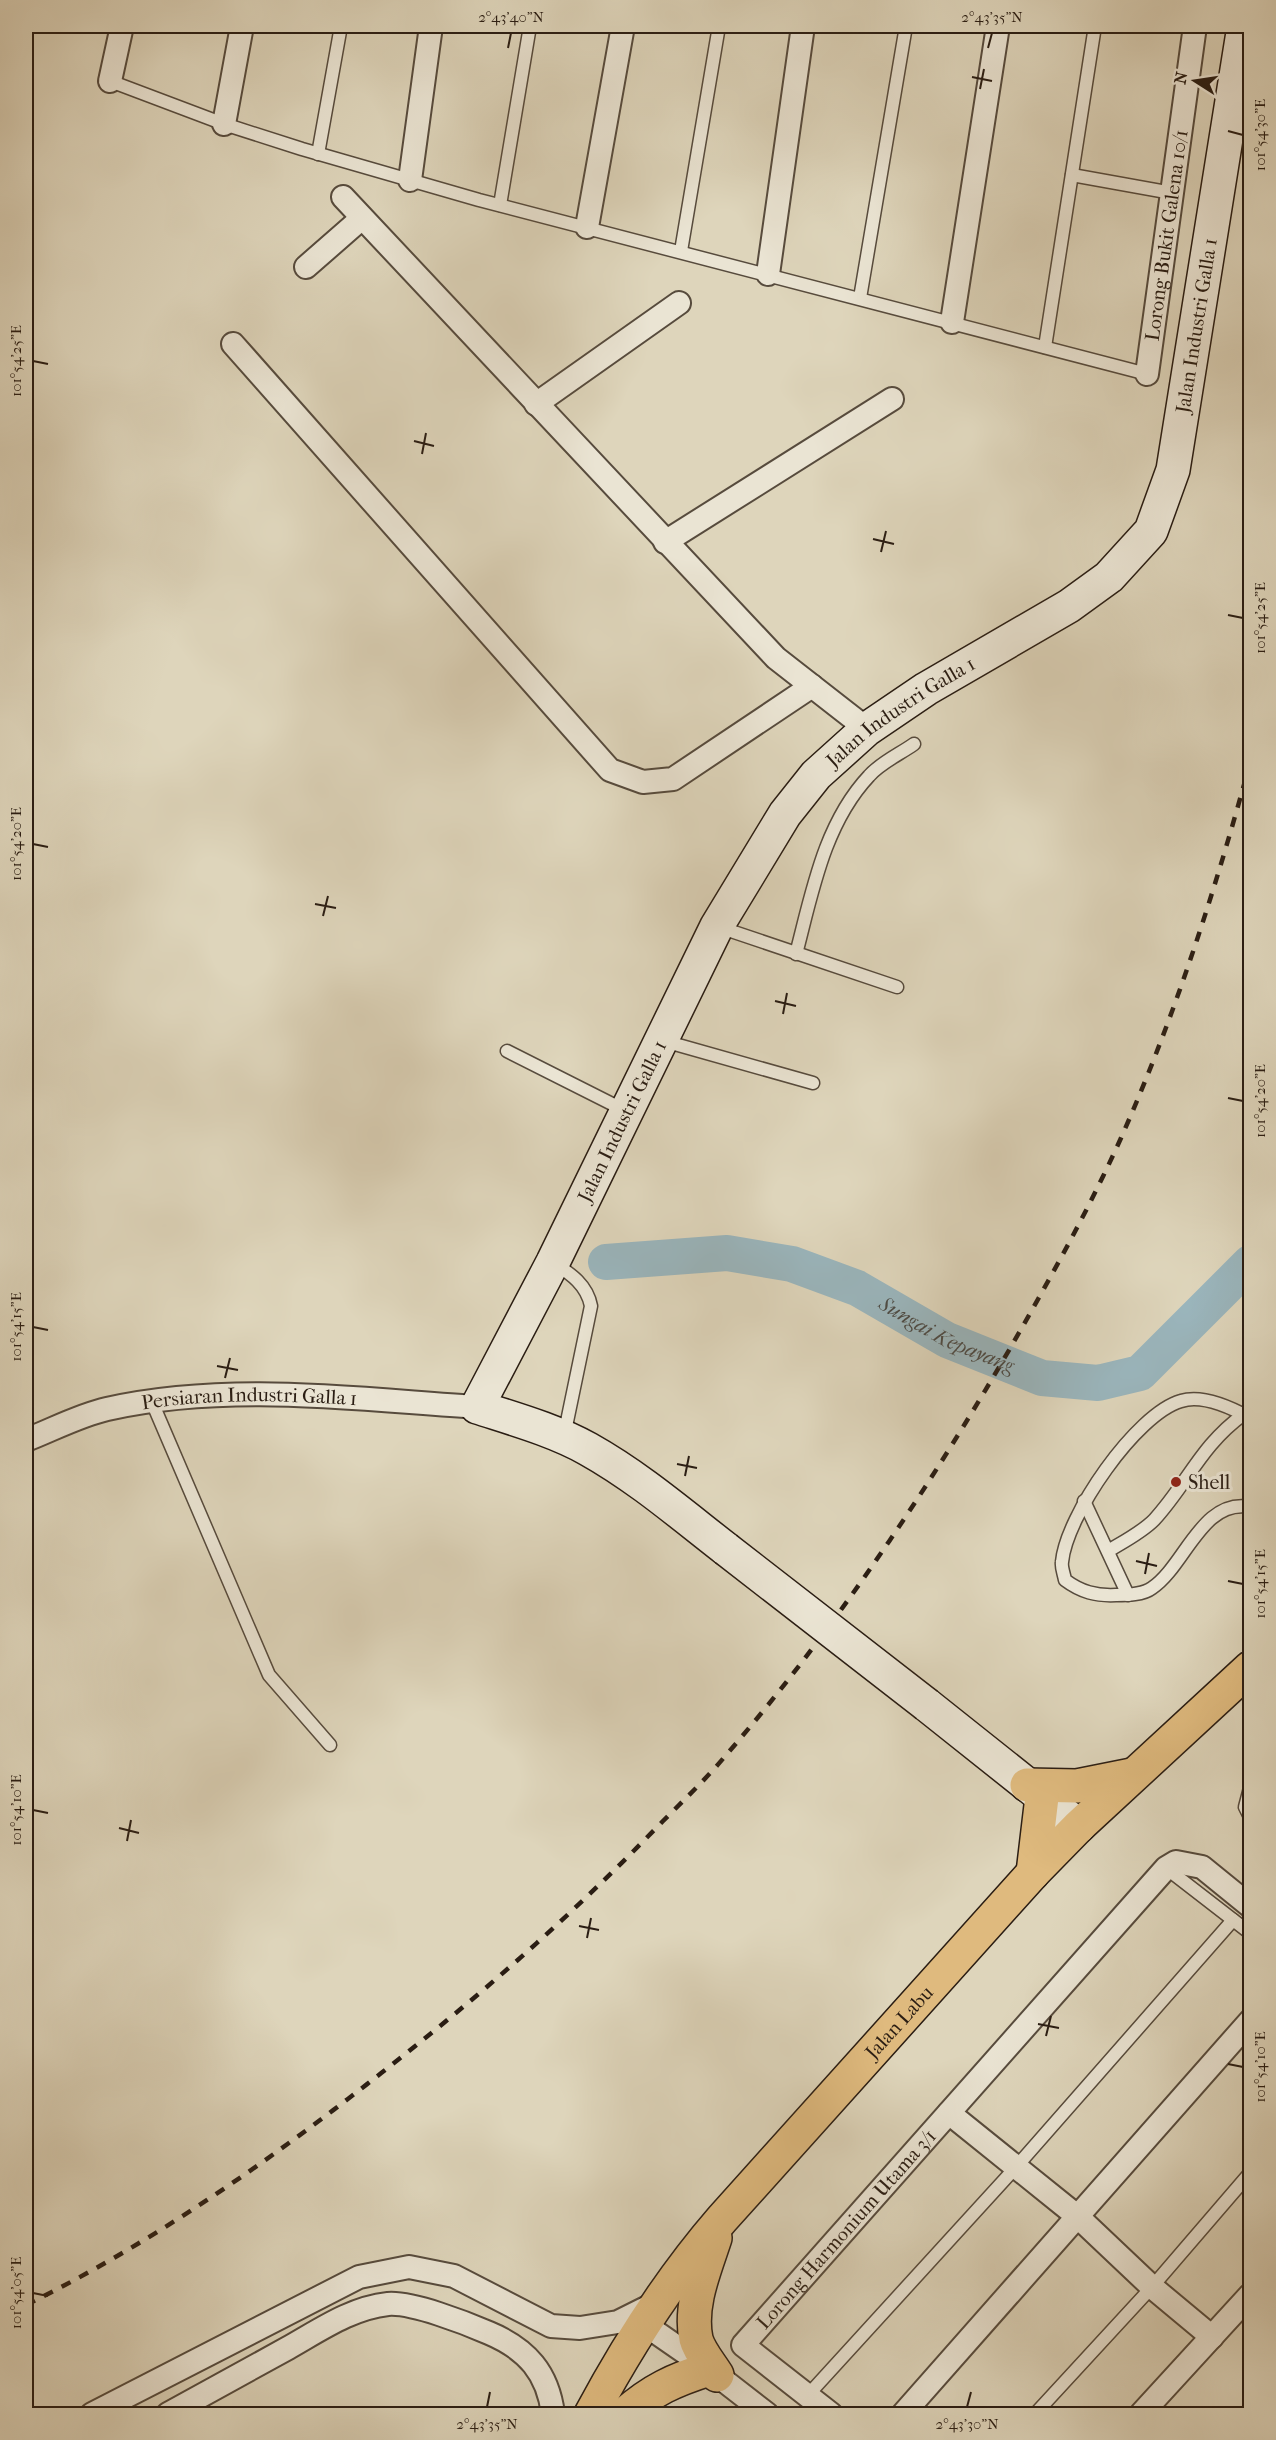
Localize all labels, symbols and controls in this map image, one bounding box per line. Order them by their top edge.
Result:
text: 2°43'40"N [478,8,544,26]
text: 2°43'35"N [961,8,1023,26]
north arrow [1165,51,1225,111]
text: N [1170,69,1192,86]
text: 101°54'30"E [1251,99,1269,171]
street label: Lorong Bukit Galena 10/1 [1141,128,1193,342]
street label: Jalan Industri Galla 1 [1171,236,1222,417]
text: 101°54'25"E [7,325,25,397]
text: 101°54'25"E [1251,582,1269,654]
street label: Jalan Industri Galla 1 [820,652,979,773]
text: 101°54'20"E [7,807,25,881]
street label: Jalan Industri Galla 1 [572,1037,671,1208]
text: 101°54'20"E [1251,1064,1269,1138]
water label: Sungai Kepayang [874,1291,1019,1378]
text: 101°54'15"E [7,1292,25,1362]
street label: Persiaran Industri Galla 1 [140,1383,358,1414]
place label: Shell [1188,1471,1231,1494]
marker: Shell [1169,1475,1183,1489]
text: 101°54'15"E [1251,1549,1269,1619]
text: 101°54'10"E [7,1774,25,1846]
street label: Jalan Labu [859,1981,938,2065]
text: 101°54'10"E [1251,2031,1269,2103]
street label: Lorong Harmonium Utama 3/1 [752,2125,941,2334]
text: 101°54'05"E [7,2257,25,2329]
text: 2°43'35"N [456,2415,518,2433]
text: 2°43'30"N [935,2415,999,2433]

